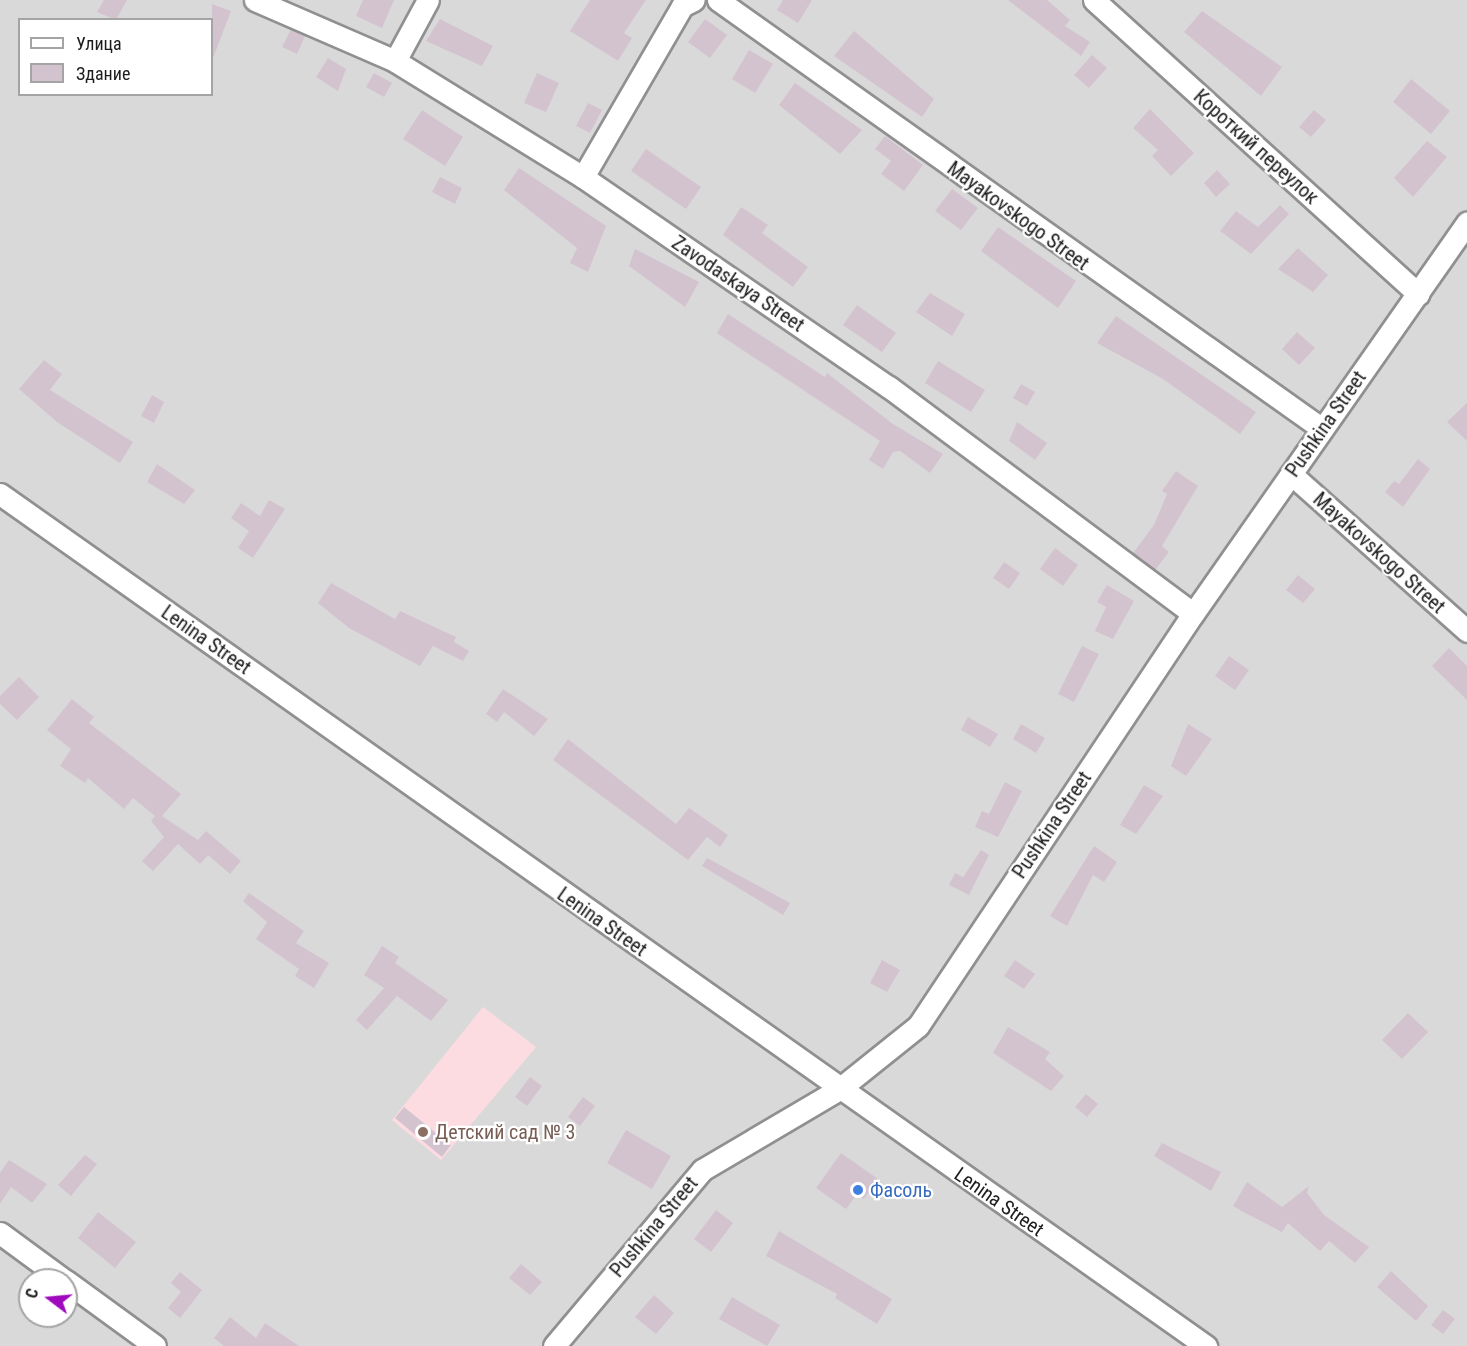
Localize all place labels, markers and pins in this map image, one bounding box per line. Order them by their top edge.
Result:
place label: Детский сад № 3 [435,1120,575,1144]
marker: Детский сад № 3 [416,1125,430,1139]
place label: Фасоль [870,1178,932,1202]
marker: Фасоль [851,1183,865,1197]

